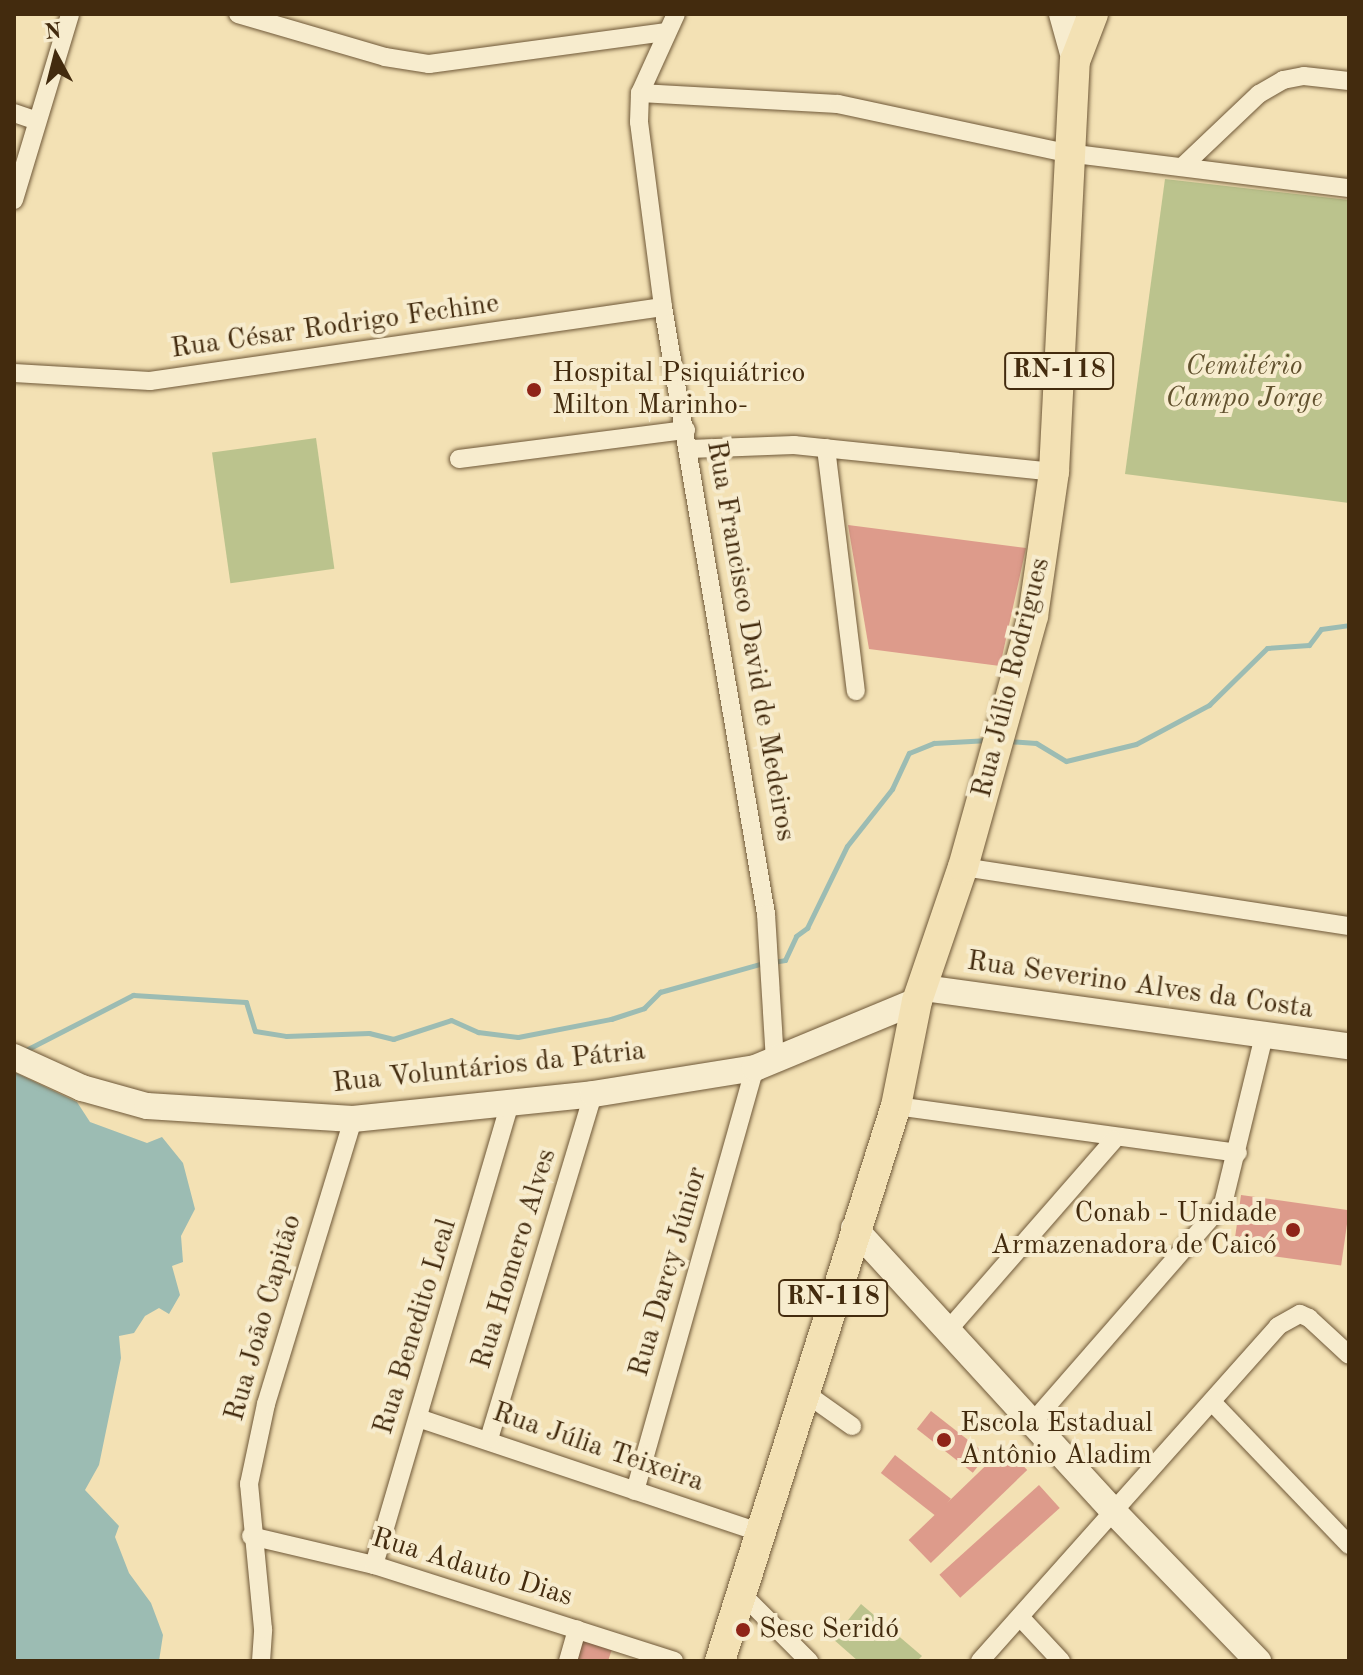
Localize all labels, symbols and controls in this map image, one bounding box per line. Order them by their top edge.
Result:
north arrow [16,16,96,96]
text: N [43,20,63,44]
street label: Rua César Rodrigo Fechine [169,287,501,367]
road number: RN-118 [1003,349,1115,393]
park label: Cemitério Campo Jorge [1165,350,1323,416]
place label: Hospital Psiquiátrico Milton Marinho- [552,357,805,423]
marker: Hospital Psiquiátrico Milton Marinho- [523,379,545,401]
street label: Rua Francisco David de Medeiros [698,438,802,844]
street label: Rua Júlio Rodrigues [966,554,1058,802]
street label: Rua Severino Alves da Costa [965,945,1315,1027]
street label: Rua Voluntários da Pátria [331,1035,647,1101]
street label: Rua Homero Alves [466,1145,564,1373]
street label: Rua Darcy Júnior [623,1163,715,1381]
place label: Conab - Unidade Armazenadora de Caicó [991,1197,1277,1263]
street label: Rua João Capitão [218,1211,310,1425]
street label: Rua Benedito Leal [367,1215,465,1439]
marker: Conab - Unidade Armazenadora de Caicó [1284,1221,1302,1239]
road number: RN-118 [777,1276,889,1320]
street label: Rua Júlia Teixeira [488,1396,708,1500]
place label: Escola Estadual Antônio Aladim [960,1407,1153,1473]
marker: Escola Estadual Antônio Aladim [935,1431,953,1449]
street label: Rua Adauto Dias [367,1521,577,1615]
place label: Sesc Seridó [759,1613,899,1647]
marker: Sesc Seridó [734,1621,752,1639]

